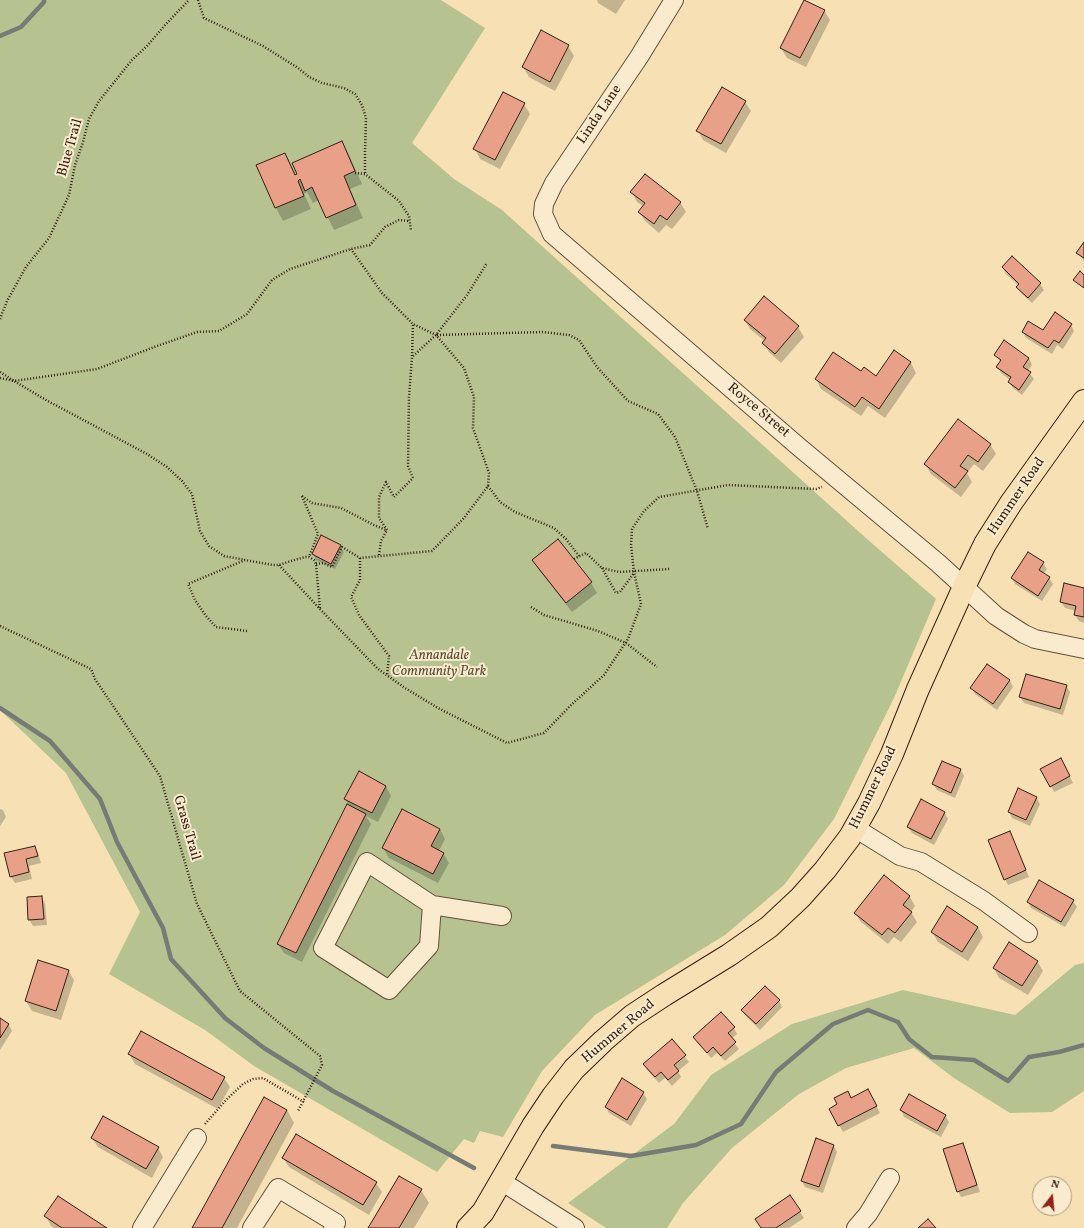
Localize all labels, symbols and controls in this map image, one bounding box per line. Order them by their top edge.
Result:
street label: Linda Lane [574,82,626,148]
street label: Blue Trail [55,117,87,179]
street label: Royce Street [723,380,793,442]
street label: Hummer Road [985,455,1049,539]
park label: Annandale Community Park [392,648,486,680]
street label: Hummer Road [847,744,901,832]
street label: Grass Trail [169,794,203,862]
street label: Hummer Road [579,997,659,1067]
north arrow [1032,1176,1072,1216]
text: N [1049,1177,1061,1193]

